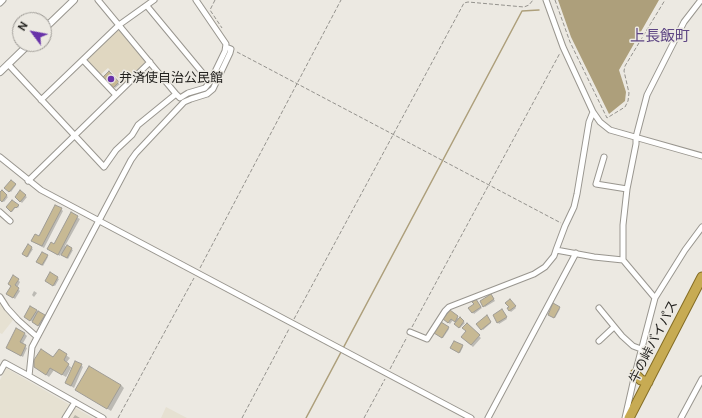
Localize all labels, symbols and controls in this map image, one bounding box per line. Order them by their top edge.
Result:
north arrow [12,12,52,52]
text: N [15,19,31,33]
district label: 上長飯町 [630,28,690,46]
place label: 弁済使自治公民館 [119,71,223,87]
marker: 弁済使自治公民館 [106,74,116,84]
street label: 牛の峠バイパス [626,298,682,386]

